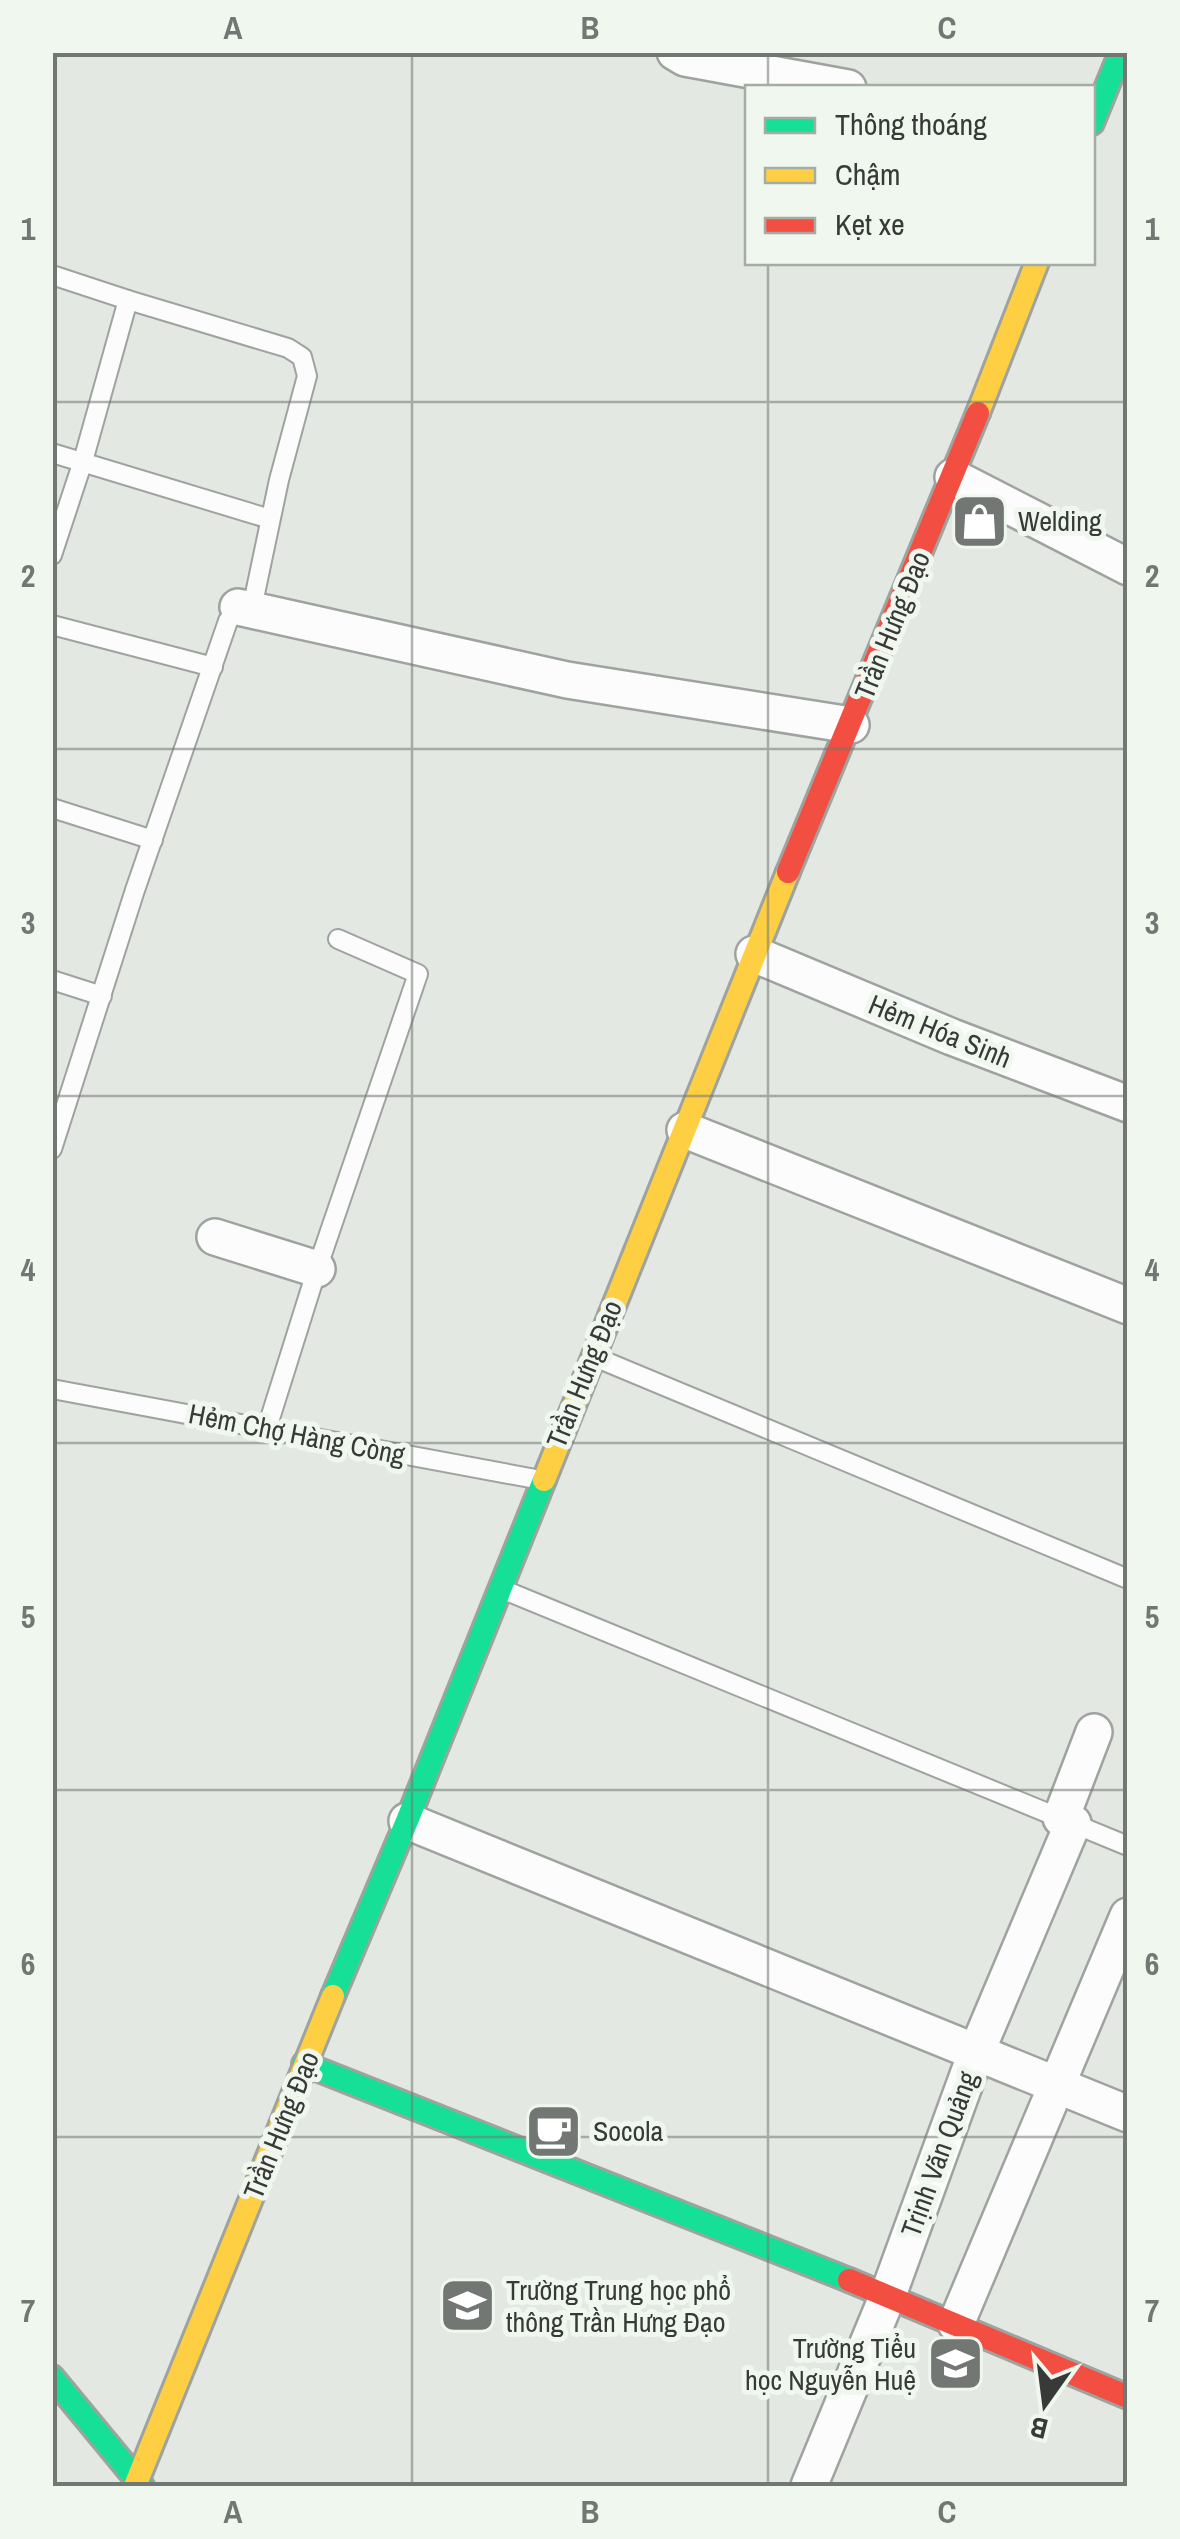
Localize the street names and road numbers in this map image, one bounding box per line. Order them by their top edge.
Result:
street label: Trần Hưng Đạo [845,545,939,705]
street label: Hẻm Hóa Sinh [863,985,1017,1077]
street label: Trần Hưng Đạo [537,1294,631,1454]
street label: Hẻm Chợ Hàng Còng [186,1394,409,1474]
street label: Trần Hưng Đạo [234,2045,328,2205]
street label: Trịnh Văn Quảng [891,2066,987,2242]

